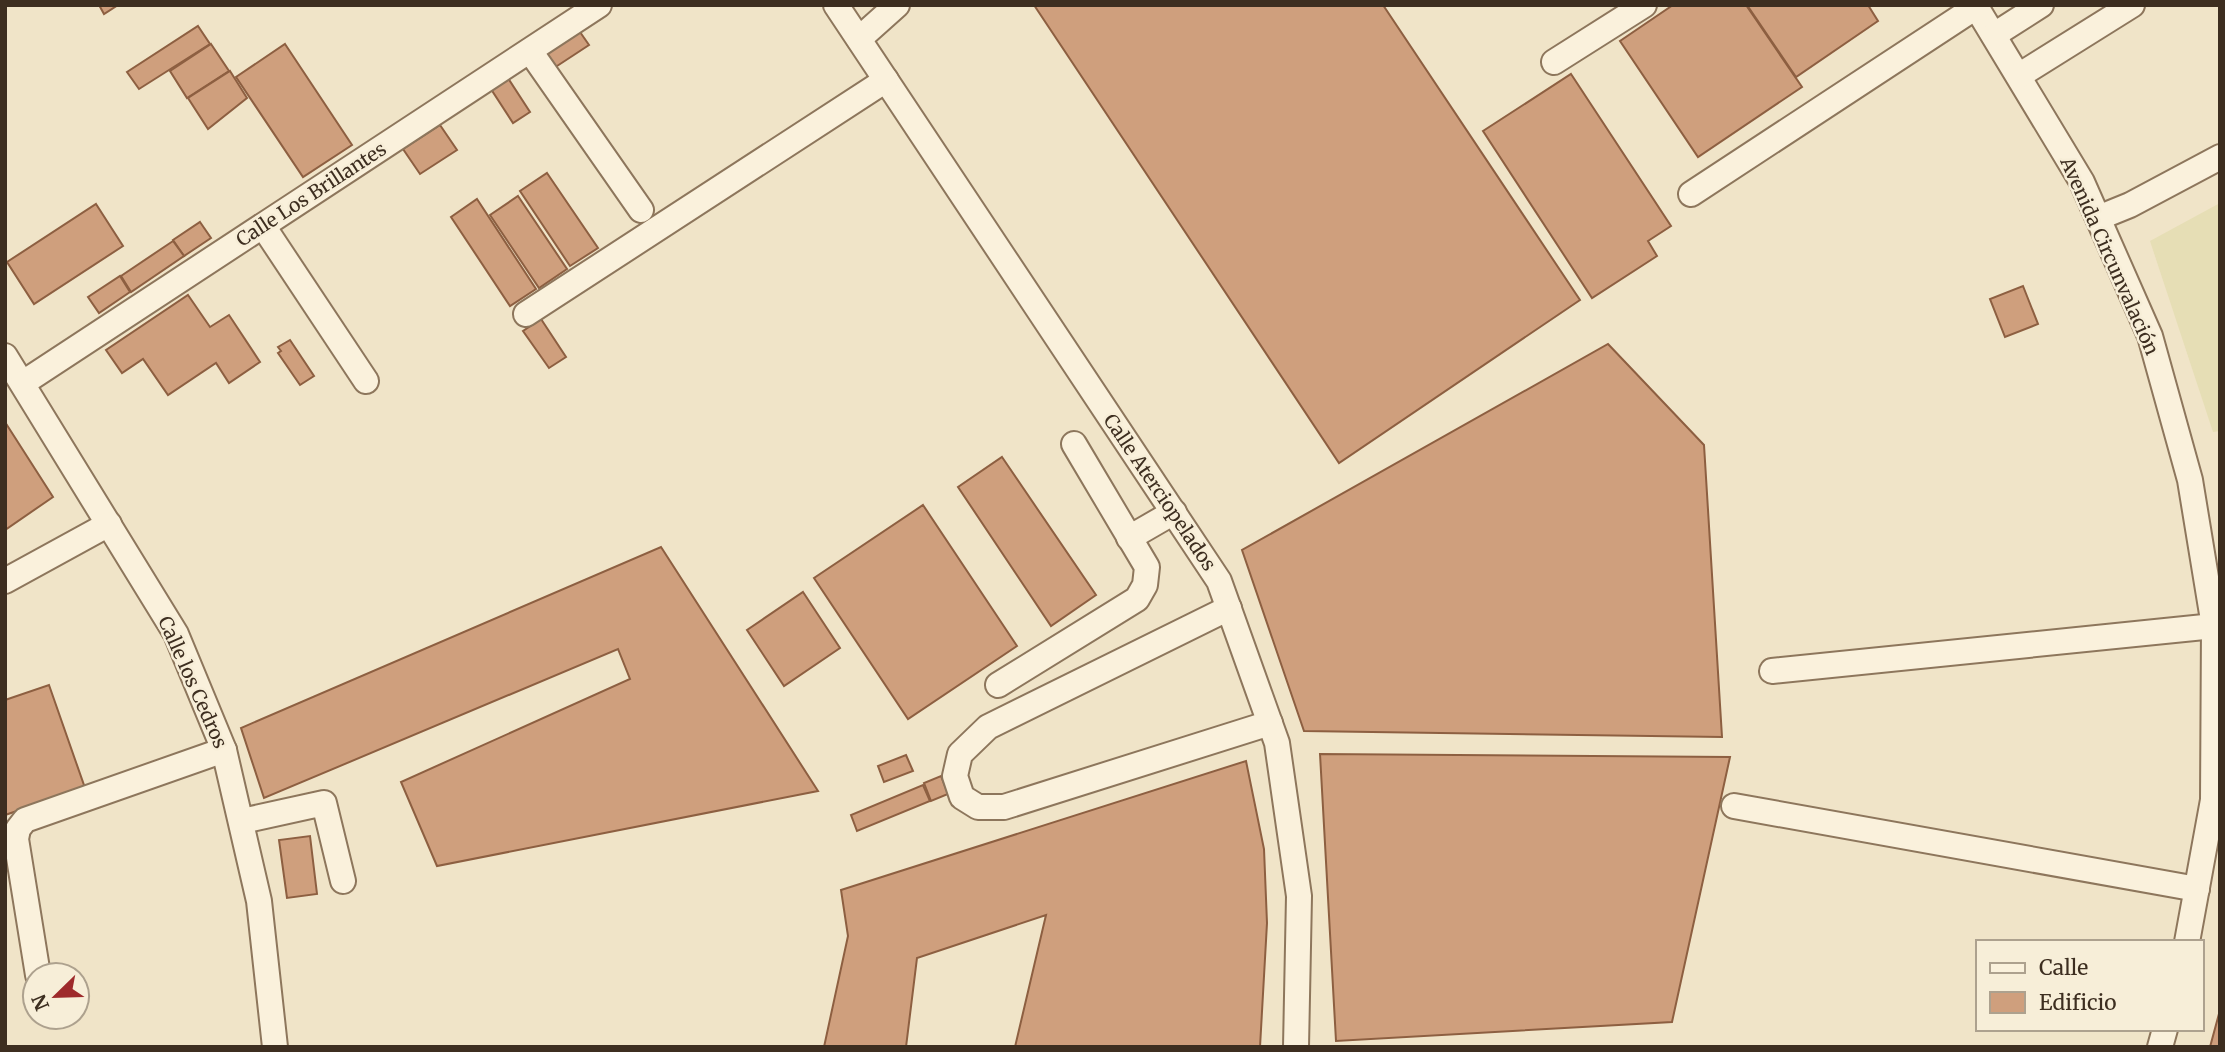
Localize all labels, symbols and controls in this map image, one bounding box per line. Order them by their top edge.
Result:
street label: Calle Los Brillantes [231,137,391,251]
street label: Avenida Circunvalación [2055,152,2165,359]
street label: Calle Aterciopelados [1099,409,1221,575]
street label: Calle los Cedros [153,612,233,752]
legend [1976,940,2204,1031]
text: Calle [2039,954,2088,981]
north arrow [21,961,91,1031]
text: Edificio [2039,989,2116,1016]
text: N [26,991,54,1014]

